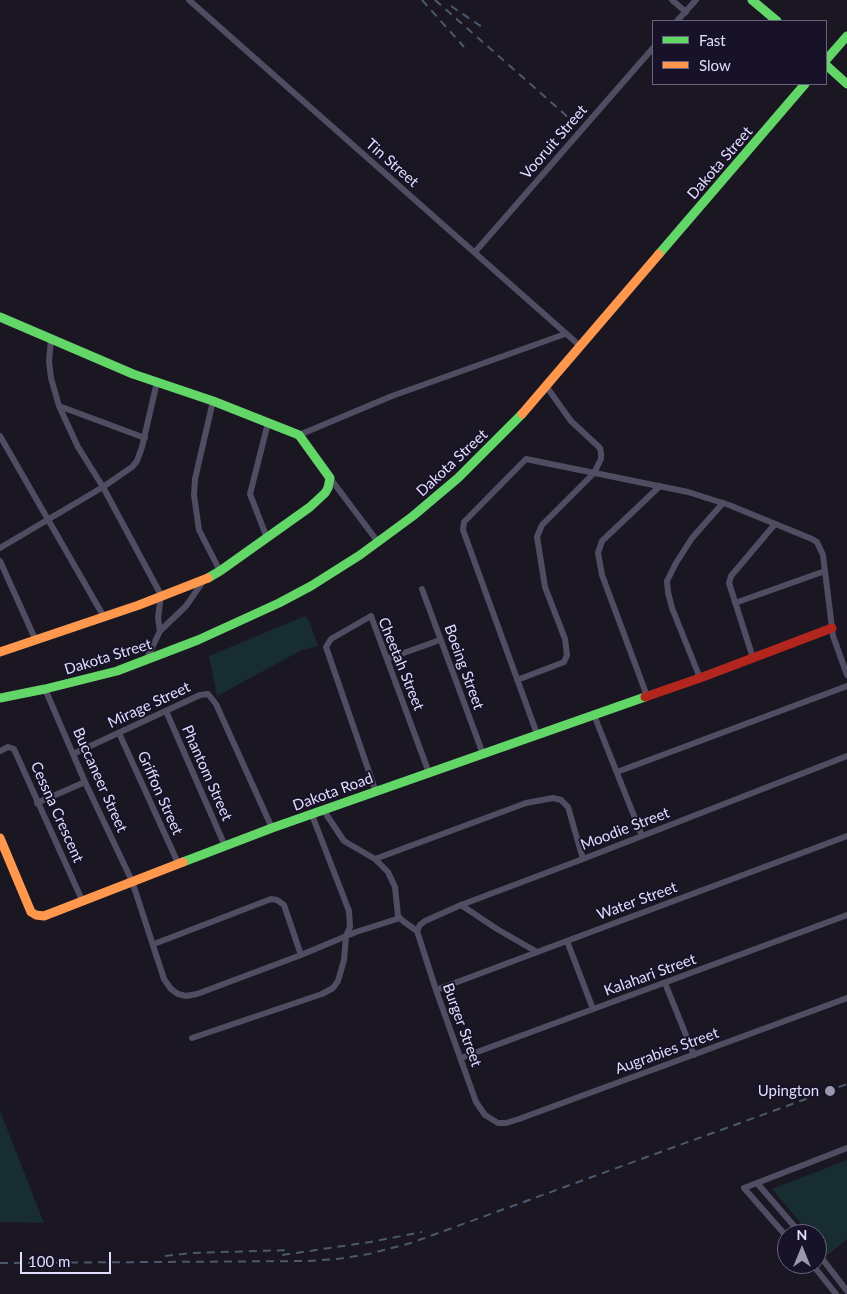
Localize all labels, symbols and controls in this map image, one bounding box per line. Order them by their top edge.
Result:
legend [652,20,827,85]
text: Fast [699,31,726,49]
text: Slow [699,56,731,74]
street label: Vooruit Street [517,101,591,183]
street label: Dakota Street [684,123,756,203]
street label: Tin Street [362,135,422,191]
street label: Dakota Street [413,426,491,500]
street label: Cheetah Street [374,615,428,713]
street label: Boeing Street [440,622,488,712]
street label: Dakota Street [62,635,154,679]
street label: Mirage Street [105,678,193,732]
street label: Phantom Street [178,722,236,824]
street label: Buccaneer Street [69,725,131,835]
street label: Griffon Street [134,748,186,838]
street label: Cessna Crescent [27,759,87,865]
street label: Dakota Road [290,769,376,815]
street label: Moodie Street [578,804,672,854]
street label: Water Street [594,878,680,924]
street label: Kalahari Street [602,950,698,1000]
street label: Burger Street [439,981,485,1069]
street label: Augrabies Street [613,1024,721,1078]
place label: Upington [758,1082,819,1100]
marker: Upington [823,1084,837,1098]
north arrow [777,1224,827,1274]
text: N [797,1226,807,1243]
scale bar [22,1242,114,1274]
text: 100 m [28,1252,70,1270]

